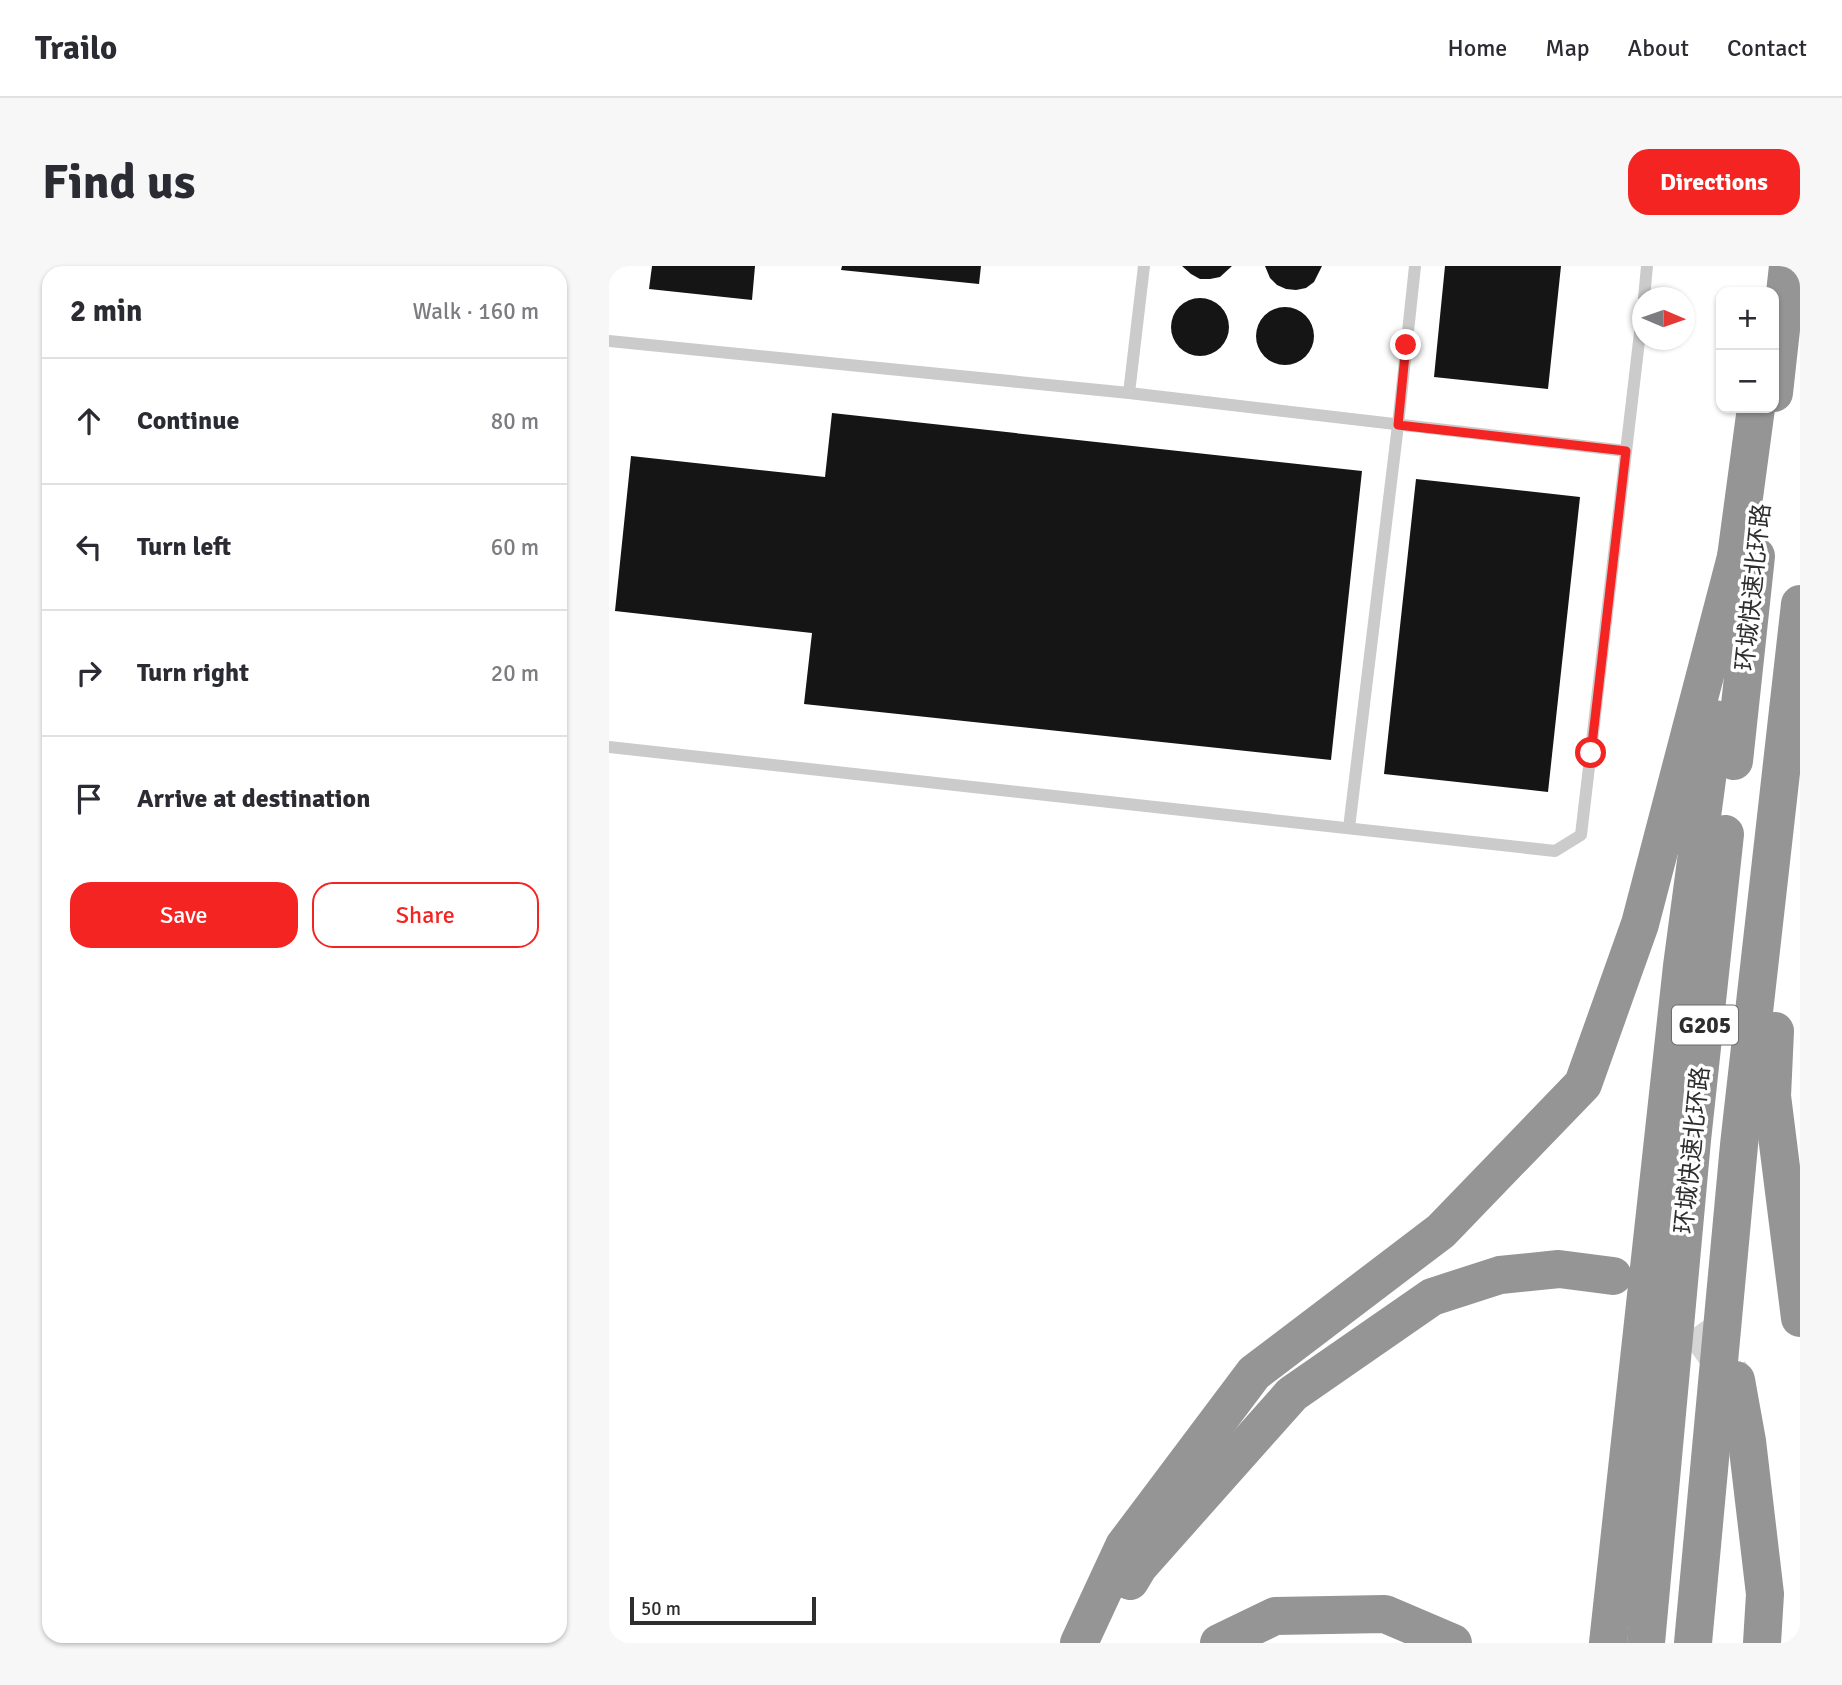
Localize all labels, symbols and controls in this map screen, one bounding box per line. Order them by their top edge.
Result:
text: Trailo [35,28,117,69]
text: Home [1447,33,1507,63]
text: Map [1545,33,1590,63]
text: About [1628,33,1689,63]
text: Contact [1727,33,1807,63]
button: Directions [1628,149,1800,215]
text: Find us [42,152,195,212]
north arrow [1632,287,1695,350]
map controls [1716,287,1779,413]
button: + [1716,287,1779,350]
text: 2 min [70,293,142,330]
text: Walk · 160 m [413,297,539,326]
route end [1390,329,1421,360]
button: − [1716,350,1779,413]
icon: ahead [70,402,108,440]
text: Continue [137,405,239,437]
text: 80 m [491,407,539,436]
street label: 环城快速北环路 [1729,502,1777,672]
icon: left [70,528,108,566]
text: Turn left [137,531,231,563]
text: 60 m [491,533,539,562]
icon: right [70,654,108,692]
text: Turn right [137,657,249,689]
text: 20 m [491,659,539,688]
route start [1575,737,1606,768]
icon: arrive [70,780,108,818]
text: Arrive at destination [137,783,370,815]
button: Save [70,882,298,948]
button: Share [312,882,539,948]
road number: G205 [1672,1006,1738,1044]
street label: 环城快速北环路 [1668,1065,1716,1235]
scale bar [630,1594,815,1626]
text: 50 m [641,1597,681,1621]

